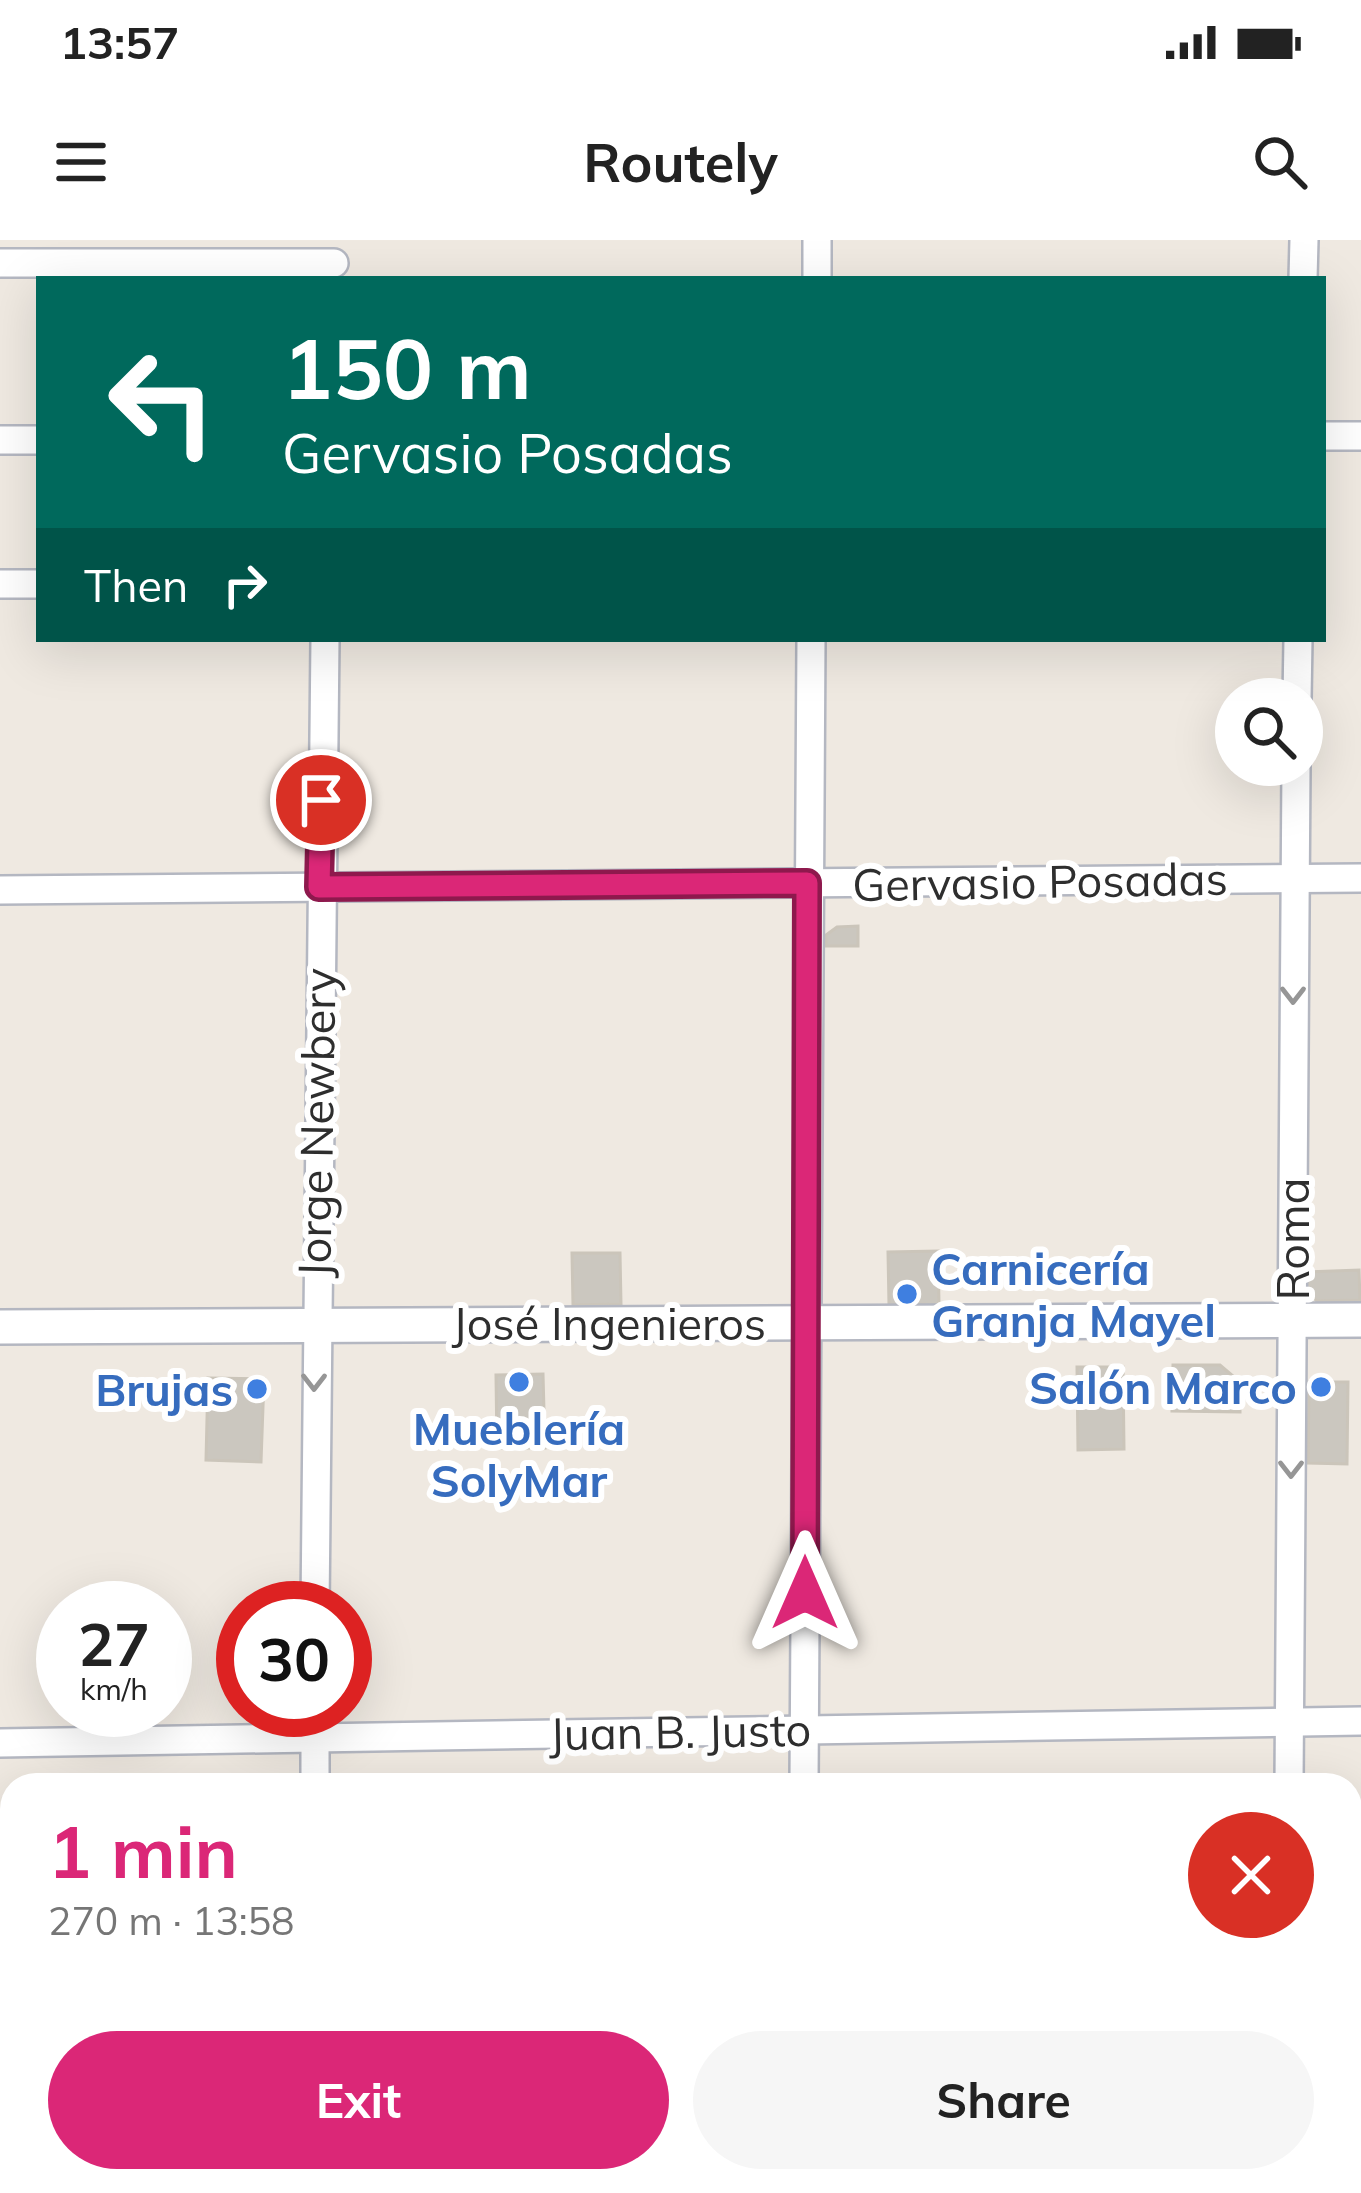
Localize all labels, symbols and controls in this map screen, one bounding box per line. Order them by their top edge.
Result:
text: 13:57 [60,14,179,70]
text: Routely [583,128,778,196]
icon: menu [48,129,114,195]
icon: search [1247,129,1313,195]
text: 150 m [282,315,532,420]
icon: left [84,324,240,480]
text: Gervasio Posadas [282,419,733,487]
icon: right [212,552,278,618]
text: Then [84,557,188,613]
map controls [1215,678,1323,786]
button: search [1215,678,1323,786]
pin [270,749,372,851]
icon: arrive [288,767,354,833]
street label: Gervasio Posadas [852,850,1228,912]
street label: Jorge Newbery [285,967,347,1278]
one-way arrow [1280,987,1306,1005]
street label: Roma [1264,1178,1320,1300]
place label: Carnicería Granja Mayel [931,1240,1216,1348]
marker: Carnicería Granja Mayel [894,1281,920,1307]
street label: José Ingenieros [452,1295,766,1351]
place label: Salón Marco [1029,1359,1297,1415]
place label: Brujas [95,1361,233,1417]
marker: Mueblería SolyMar [506,1369,532,1395]
one-way arrow [301,1374,327,1392]
marker: Salón Marco [1308,1374,1334,1400]
marker: Brujas [244,1376,270,1402]
place label: Mueblería SolyMar [413,1400,625,1508]
one-way arrow [1278,1460,1304,1479]
position arrow [742,1530,868,1656]
speed limit sign: 30 [216,1581,372,1737]
text: 27 [78,1606,150,1681]
text: km/h [80,1670,148,1708]
street label: Juan B. Justo [548,1701,812,1761]
text: 1 min [48,1806,238,1896]
button: close [1188,1812,1314,1938]
text: 270 m · 13:58 [48,1896,294,1945]
button: Exit [48,2031,669,2169]
button: Share [693,2031,1314,2169]

